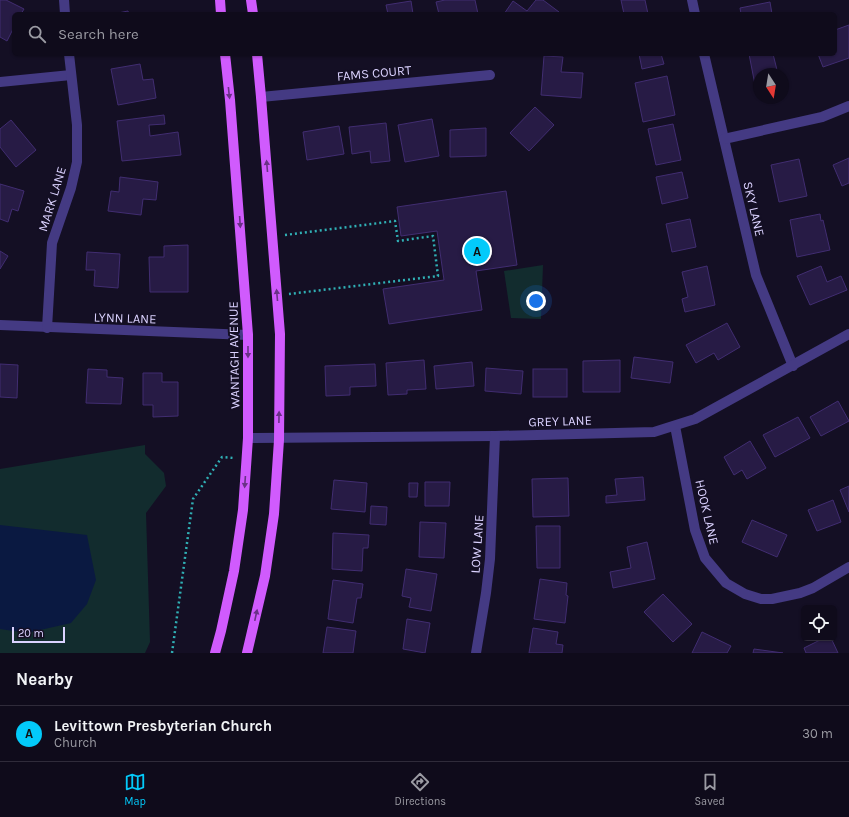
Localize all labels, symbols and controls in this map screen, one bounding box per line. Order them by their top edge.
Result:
search box [12,12,837,56]
icon: search [26,23,48,45]
text: Search here [58,25,139,43]
street label: FAMS COURT [336,62,412,84]
north arrow [753,68,789,104]
one-way arrow [226,87,233,99]
one-way arrow [263,160,270,172]
street label: MARK LANE [35,165,69,233]
street label: SKY LANE [740,180,768,238]
one-way arrow [236,216,243,228]
pin: A [464,236,490,266]
one-way arrow [273,289,280,301]
your location [526,291,546,311]
street label: WANTAGH AVENUE [226,301,242,409]
street label: LYNN LANE [93,309,157,327]
one-way arrow [245,346,251,359]
one-way arrow [276,410,282,423]
street label: GREY LANE [528,412,592,430]
one-way arrow [241,476,248,488]
street label: HOOK LANE [692,478,722,546]
street label: LOW LANE [467,514,487,574]
map controls [801,605,837,641]
button: locate [801,605,837,641]
one-way arrow [254,609,260,621]
scale bar [12,625,65,644]
text: 20 m [18,627,44,640]
text: Nearby [16,669,73,689]
text: Levittown Presbyterian Church [54,717,272,735]
text: A [25,726,33,741]
text: 30 m [802,726,833,741]
text: Church [54,735,97,750]
tab: Map [124,771,146,808]
tab: Directions [394,771,446,808]
tab: Saved [694,771,725,808]

